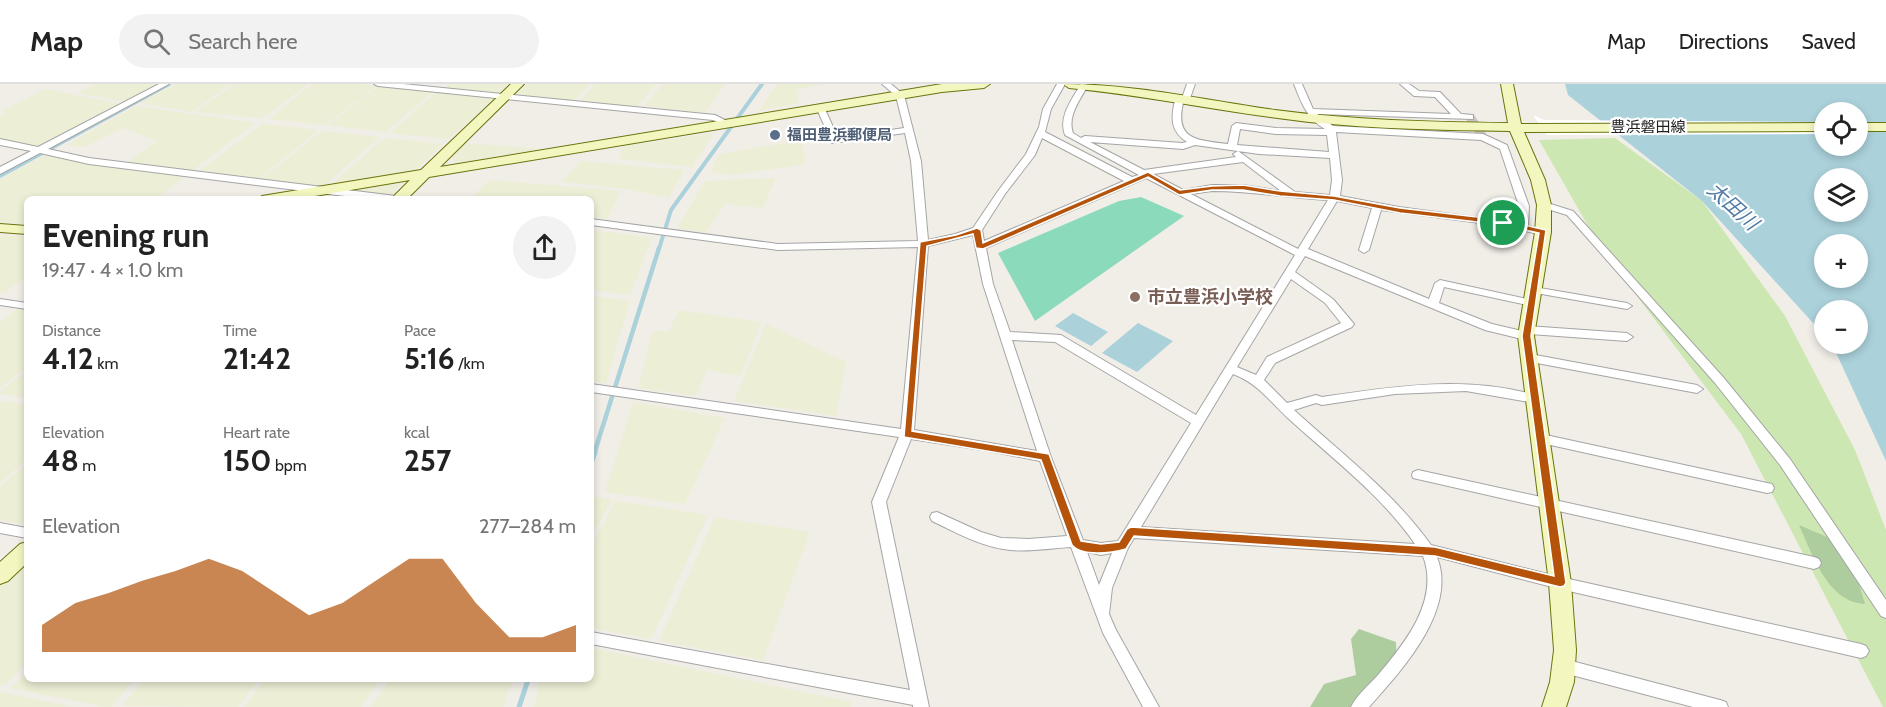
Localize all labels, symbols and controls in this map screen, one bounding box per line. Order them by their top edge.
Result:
search box [119,14,539,68]
text: Map [30,24,83,58]
icon: search [140,25,173,58]
text: Search here [188,28,297,55]
text: Map [1607,29,1646,54]
text: Directions [1679,29,1768,54]
text: Saved [1801,29,1856,54]
map controls [1814,102,1868,354]
button: locate [1814,102,1868,156]
street label: 豊浜磐田線 [1610,118,1686,136]
place label: 福田豊浜郵便局 [786,126,892,144]
marker: 福田豊浜郵便局 [768,128,782,142]
button: layers [1814,168,1868,222]
water label: 太田川 [1703,177,1765,236]
pin [1477,197,1528,248]
icon: arrive [1486,206,1519,239]
text: Evening run [42,215,209,255]
button: share [513,216,576,279]
button: + [1814,234,1868,288]
text: 19:47 · 4 × 1.0 km [42,258,183,282]
place label: 市立豊浜小学校 [1147,286,1273,308]
marker: 市立豊浜小学校 [1128,290,1142,304]
button: − [1814,300,1868,354]
text: Distance [42,321,101,340]
text: Time [223,321,257,340]
text: Pace [404,321,436,340]
text: 4.12 [42,340,94,377]
text: 21:42 [223,340,291,377]
text: 5:16 [404,340,455,377]
text: km [94,354,119,373]
text: /km [455,354,485,373]
text: Elevation [42,423,105,442]
text: Heart rate [223,423,290,442]
text: kcal [404,423,430,442]
text: 48 [42,442,79,479]
text: 150 [223,442,271,479]
text: 257 [404,442,451,479]
text: m [79,456,96,475]
text: bpm [271,456,307,475]
text: Elevation [42,514,120,538]
text: 277–284 m [479,514,576,538]

